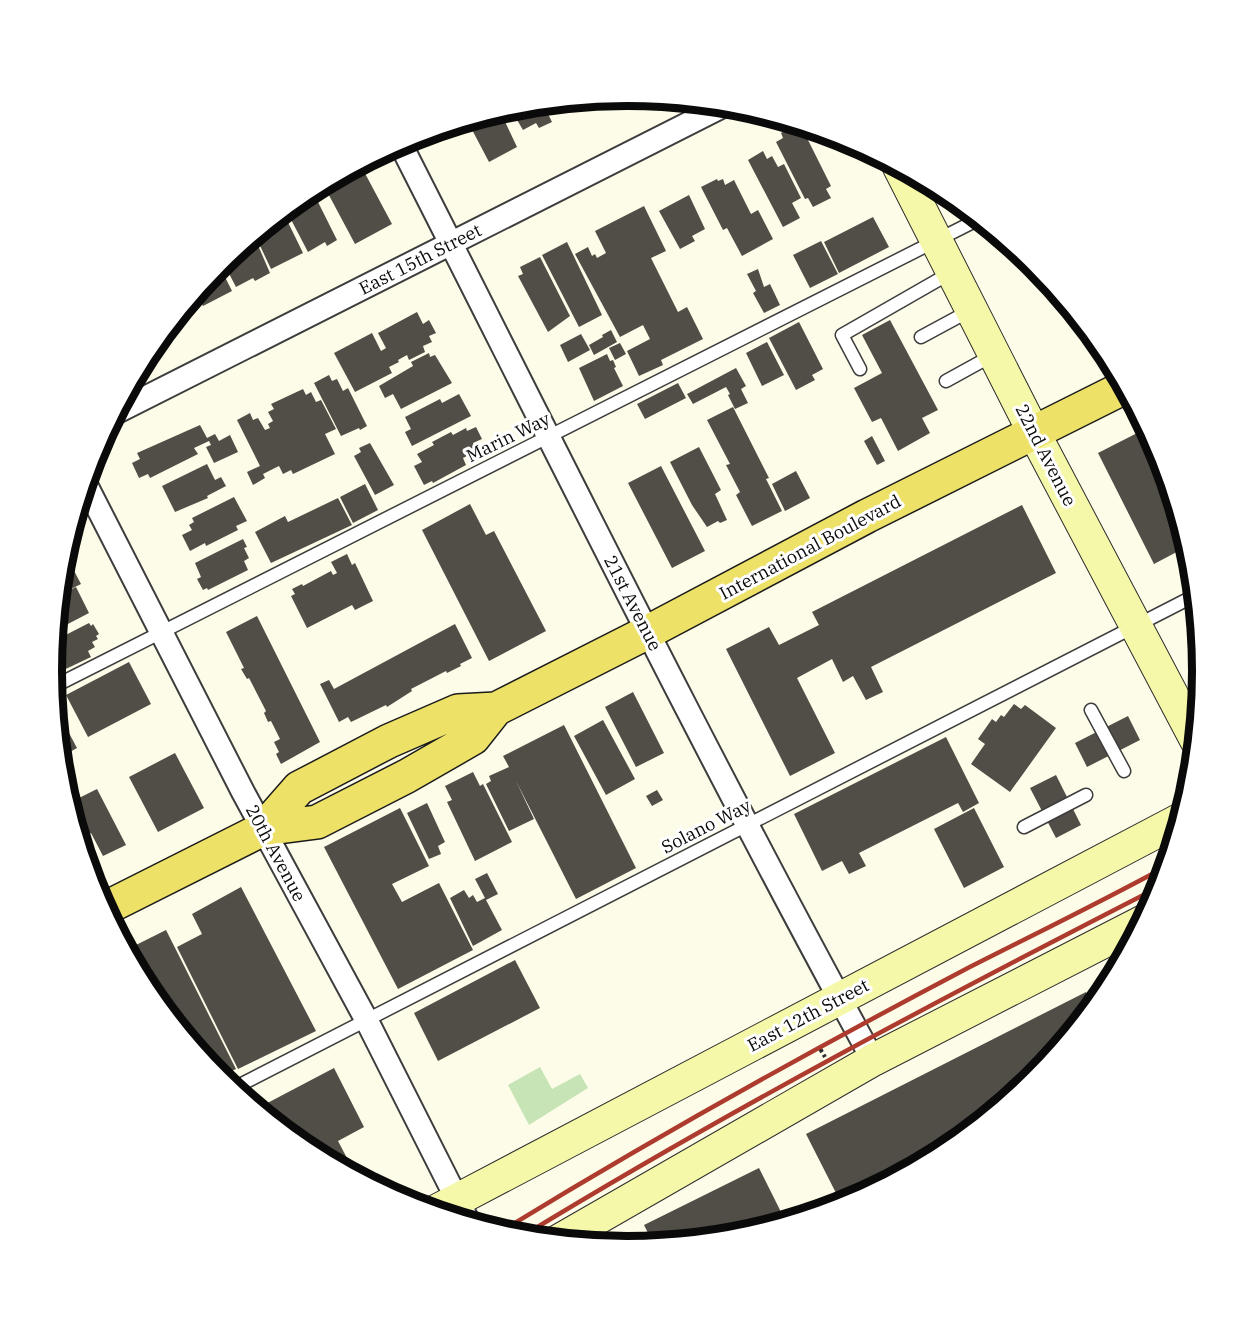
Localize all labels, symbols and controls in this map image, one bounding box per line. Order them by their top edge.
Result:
street label: East 15th Street [355,218,485,300]
street label: 22nd Avenue [1010,400,1082,510]
street label: Marin Way [462,407,554,467]
street label: International Boulevard [715,489,905,605]
street label: 21st Avenue [599,551,667,655]
street label: Solano Way [657,793,755,858]
street label: 20th Avenue [241,801,311,905]
street label: East 12th Street [743,973,873,1057]

